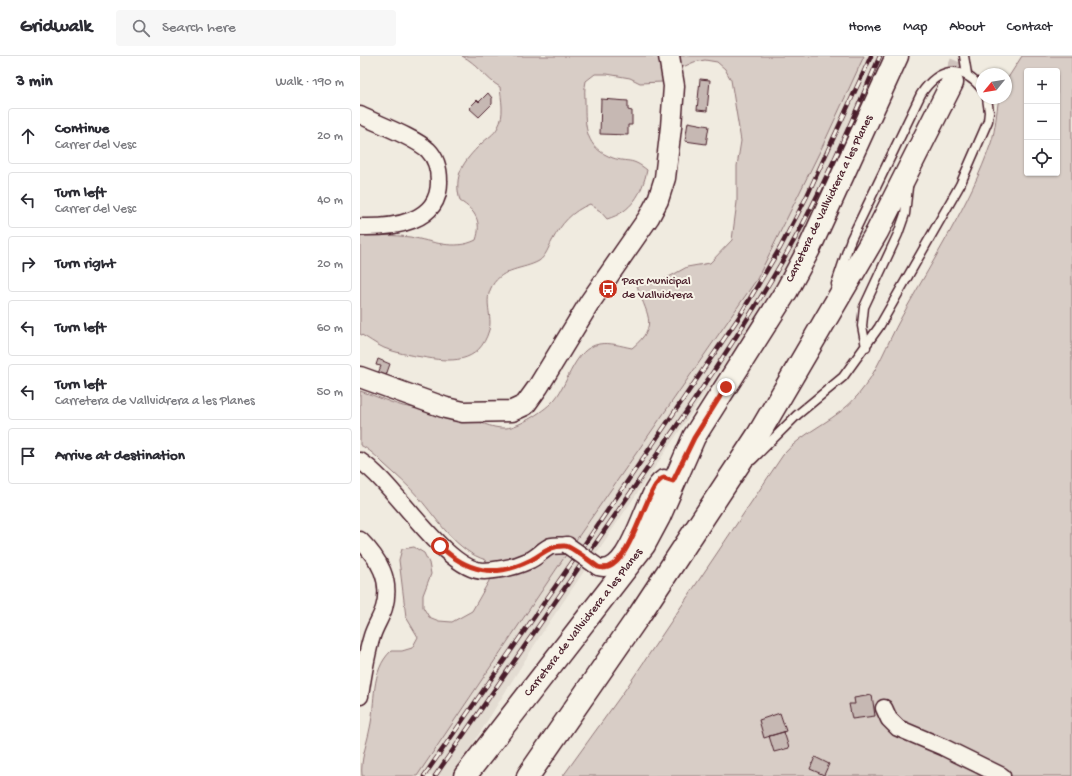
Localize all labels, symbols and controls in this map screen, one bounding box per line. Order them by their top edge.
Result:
search box [116,10,396,46]
text: Gridwalk [20,16,92,39]
icon: search [130,17,152,39]
text: Search here [162,19,236,37]
text: Home [849,19,881,36]
text: Map [903,19,927,36]
text: About [949,19,985,36]
text: Contact [1007,19,1052,36]
north arrow [976,68,1012,104]
map controls [1024,68,1060,176]
button: + [1024,68,1060,104]
text: 3 min [16,72,53,92]
text: Walk · 190 m [275,75,344,90]
button: − [1024,104,1060,140]
street label: Carretera de Vallvidrera a les Planes [783,113,877,285]
text: Continue [55,120,109,138]
icon: ahead [17,125,39,147]
text: 20 m [317,129,343,144]
text: Carrer del Vesc [55,138,136,153]
button: locate [1024,140,1060,176]
text: Turn left [55,184,106,202]
icon: left [17,189,39,211]
text: 40 m [317,193,343,208]
text: Carrer del Vesc [55,202,136,217]
icon: right [17,253,39,275]
text: Turn right [55,255,115,273]
text: 20 m [317,257,343,272]
place label: Parc Municipal de Vallvidrera [621,275,693,303]
bus stop icon: Parc Municipal de Vallvidrera [597,278,619,300]
icon: left [17,317,39,339]
text: Turn left [55,319,106,337]
text: 60 m [317,321,343,336]
text: Turn left [55,376,106,394]
route end [717,378,735,396]
icon: left [17,381,39,403]
text: 50 m [316,385,343,400]
text: Carretera de Vallvidrera a les Planes [55,394,255,409]
icon: arrive [17,445,39,467]
text: Arrive at destination [55,447,185,465]
route start [431,537,449,555]
street label: Carretera de Vallvidrera a les Planes [522,546,647,700]

